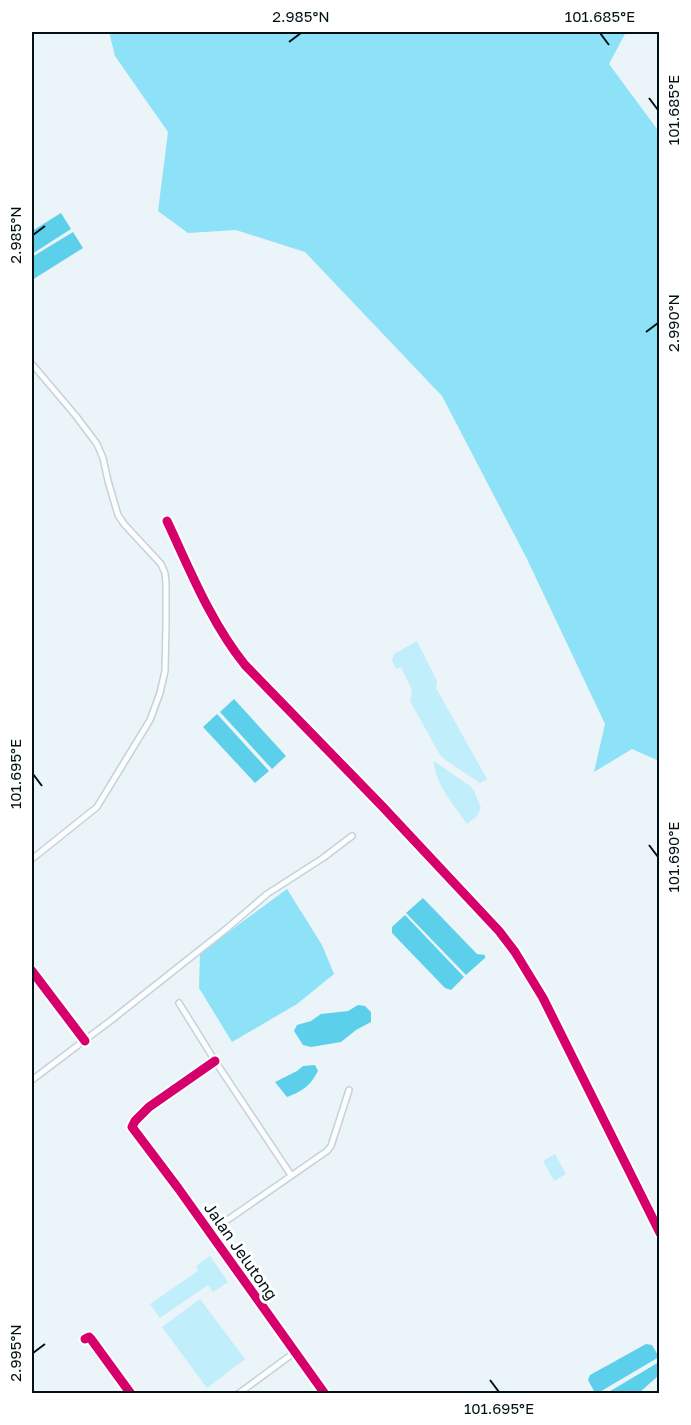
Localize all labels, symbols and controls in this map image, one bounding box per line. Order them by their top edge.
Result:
text: 2.985°N [272,7,330,25]
text: 101.685°E [565,7,635,25]
text: 101.685°E [664,75,682,145]
text: 2.985°N [6,206,24,264]
text: 2.990°N [664,294,682,352]
text: 101.695°E [6,739,24,809]
text: 101.690°E [664,822,682,892]
street label: Jalan Jelutong [200,1198,282,1304]
text: 2.995°N [6,1324,24,1382]
text: 101.695°E [464,1399,534,1417]

